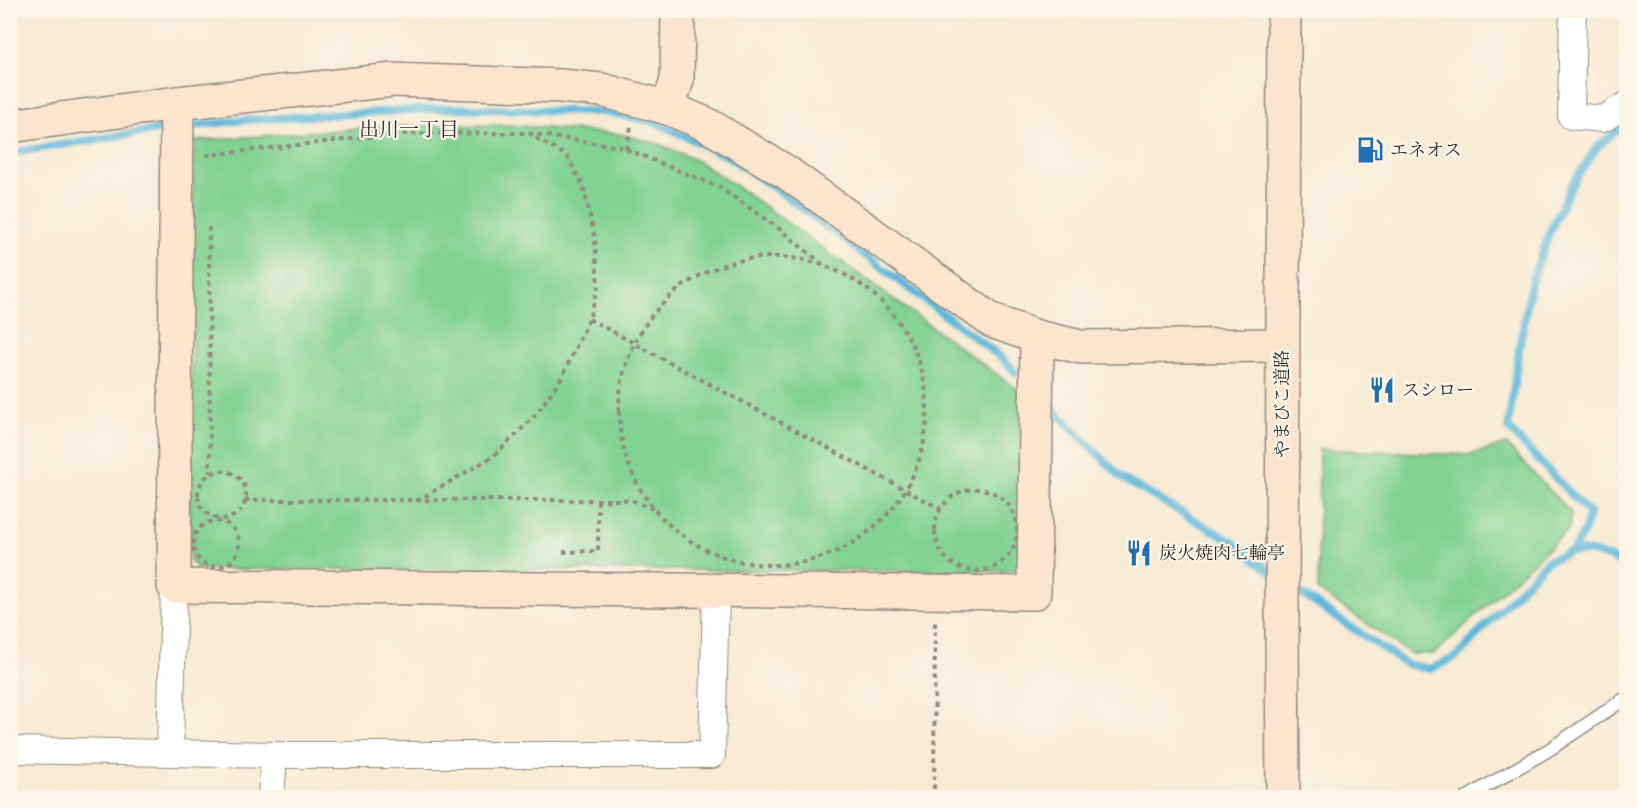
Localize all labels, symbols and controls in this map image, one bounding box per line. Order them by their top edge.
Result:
district label: 出川一丁目 [359,117,459,141]
fuel station icon: エネオス [1355,135,1385,165]
place label: エネオス [1390,139,1462,161]
street label: やまびこ道路 [1271,350,1293,458]
restaurant icon: スシロー [1367,375,1397,405]
place label: スシロー [1402,379,1474,401]
restaurant icon: 炭火焼肉七輪亭 [1124,538,1154,568]
place label: 炭火焼肉七輪亭 [1159,542,1285,564]

